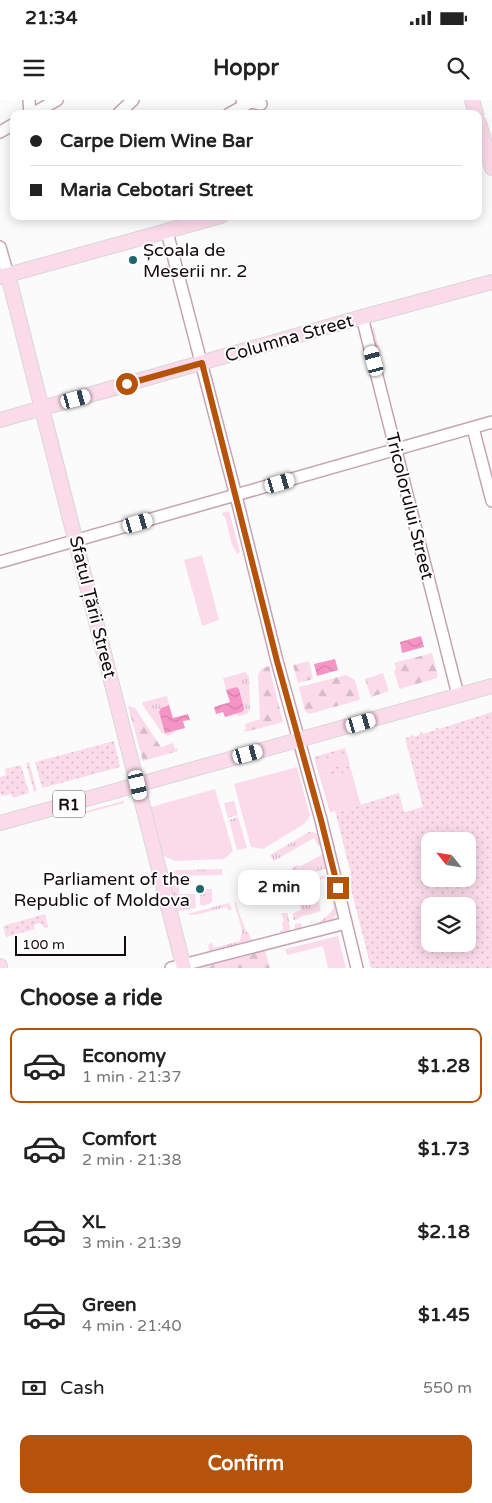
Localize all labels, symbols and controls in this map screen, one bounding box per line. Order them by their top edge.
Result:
text: 21:34 [25,7,78,29]
icon: menu [20,54,48,82]
icon: search [444,54,472,82]
text: Hoppr [213,55,279,81]
text: Carpe Diem Wine Bar [60,130,253,152]
text: Maria Cebotari Street [60,179,253,201]
place label: Școala de Meserii nr. 2 [143,239,248,282]
marker: Școala de Meserii nr. 2 [127,254,139,266]
street label: Columna Street [222,309,356,367]
car [362,345,385,377]
route start [116,373,138,395]
car [59,388,92,410]
street label: Tricolorului Street [381,430,439,582]
car [263,472,296,494]
car [121,512,154,534]
street label: Sfatul Țării Street [65,534,121,680]
car [344,712,377,734]
car [231,743,264,765]
car [127,769,148,801]
road number: R1 [53,791,85,818]
north arrow [421,832,476,888]
map controls [421,832,476,952]
place label: Parliament of the Republic of Moldova [13,868,190,911]
callout: 2 min [238,870,320,906]
text: 2 min [258,877,300,897]
route end [327,877,349,899]
marker: Parliament of the Republic of Moldova [194,883,206,895]
button: layers [421,897,476,952]
scale bar [15,933,126,956]
text: 100 m [22,936,65,953]
text: Choose a ride [20,985,163,1011]
icon: car [22,1043,67,1088]
text: Economy [82,1045,166,1067]
text: $1.28 [418,1055,470,1077]
text: 1 min · 21:37 [82,1067,181,1087]
icon: car [22,1126,67,1171]
text: Comfort [82,1128,156,1150]
text: $1.73 [418,1138,470,1160]
text: 2 min · 21:38 [82,1150,181,1170]
icon: car [22,1209,67,1254]
text: XL [82,1211,106,1233]
text: $2.18 [418,1221,470,1243]
text: 3 min · 21:39 [82,1233,181,1253]
icon: car [22,1292,67,1337]
text: Green [82,1294,136,1316]
text: $1.45 [418,1304,470,1326]
text: 4 min · 21:40 [82,1316,181,1336]
icon: cash [20,1374,48,1402]
text: Cash [60,1377,105,1399]
text: 550 m [423,1378,472,1398]
button: Confirm [20,1435,472,1493]

